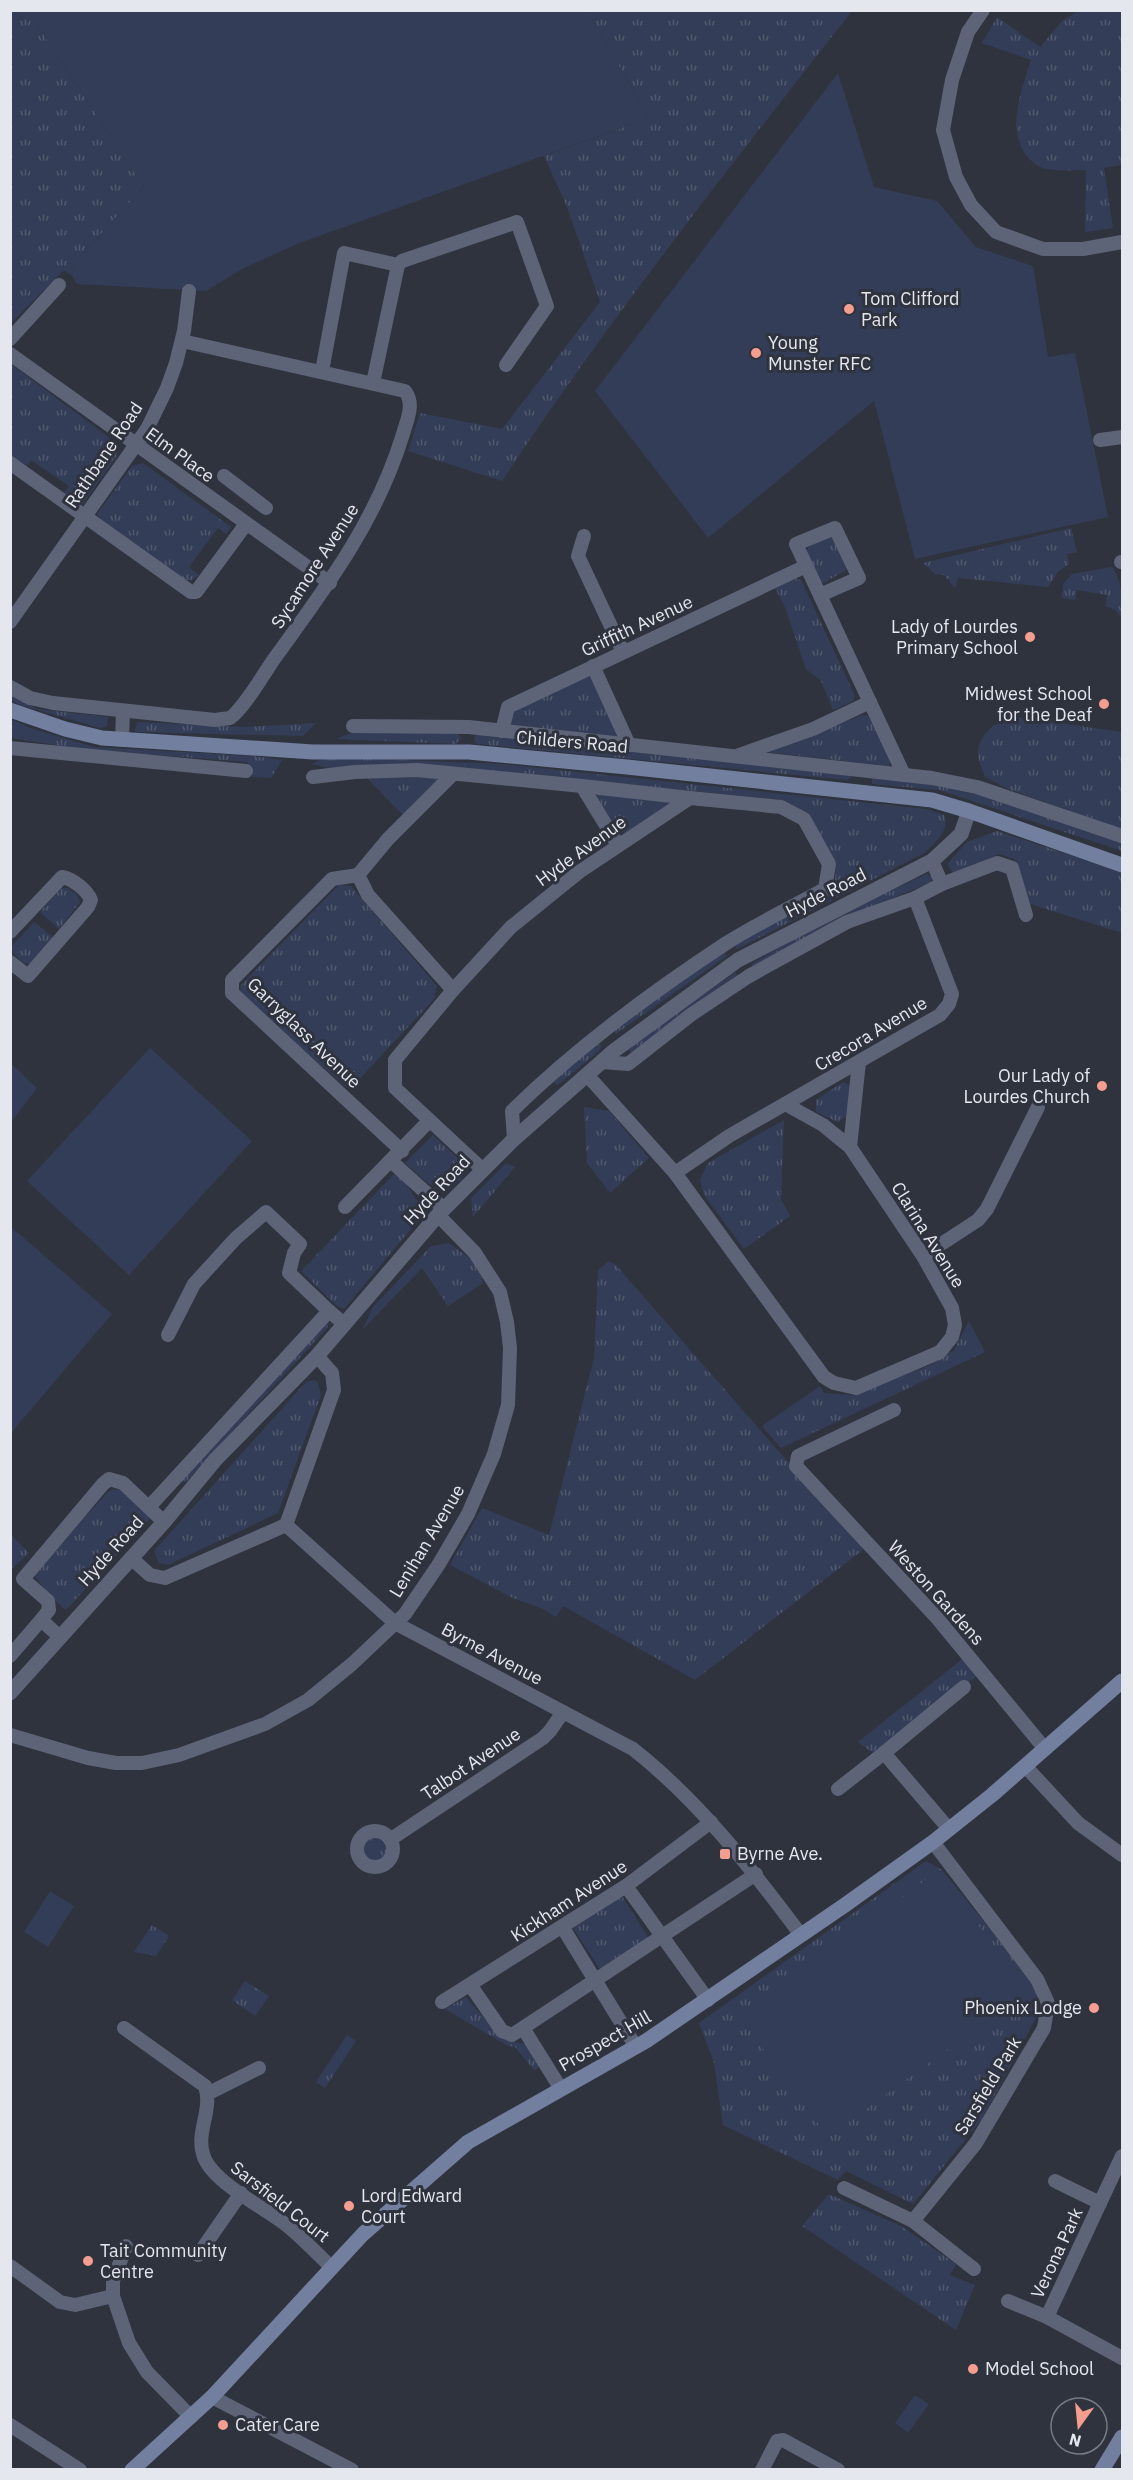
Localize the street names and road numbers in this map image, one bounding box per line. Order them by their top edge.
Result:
street label: Rathbane Road [60,397,148,512]
street label: Elm Place [141,422,219,487]
street label: Sycamore Avenue [266,499,364,633]
street label: Griffith Avenue [577,590,696,661]
street label: Childers Road [515,725,629,758]
street label: Hyde Avenue [531,810,631,891]
street label: Hyde Road [782,862,870,923]
street label: Garryglass Avenue [242,972,366,1093]
street label: Crecora Avenue [810,991,931,1076]
street label: Hyde Road [398,1150,475,1230]
street label: Clarina Avenue [887,1177,970,1292]
street label: Lenihan Avenue [384,1480,469,1601]
street label: Hyde Road [73,1510,148,1591]
street label: Weston Gardens [883,1536,989,1650]
street label: Byrne Avenue [438,1617,547,1690]
street label: Talbot Avenue [417,1722,525,1805]
street label: Kickham Avenue [506,1854,631,1947]
street label: Prospect Hill [554,2005,655,2076]
street label: Sarsfield Park [949,2032,1026,2139]
street label: Sarsfield Court [226,2156,334,2247]
street label: Verona Park [1026,2203,1088,2302]

